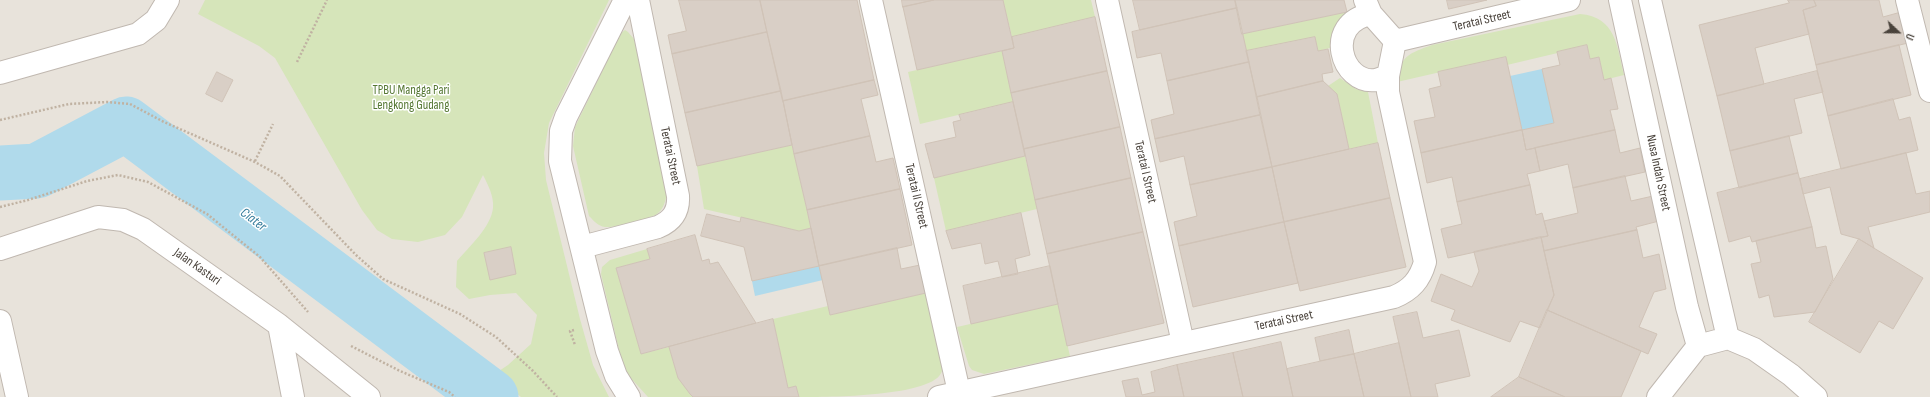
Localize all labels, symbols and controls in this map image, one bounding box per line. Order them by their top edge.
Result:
street label: Teratai Street [1452,7,1512,35]
north arrow [1878,12,1918,52]
text: U [1902,32,1917,42]
park label: TPBU Mangga Pari Lengkong Gudang [372,83,450,114]
street label: Teratai Street [656,126,684,186]
street label: Nusa Indah Street [1642,134,1674,212]
street label: Teratai I Street [1130,139,1160,205]
street label: Teratai II Street [901,162,931,230]
water label: Ciater [237,205,269,235]
street label: Jalan Kasturi [171,245,223,289]
street label: Teratai Street [1254,307,1314,335]

